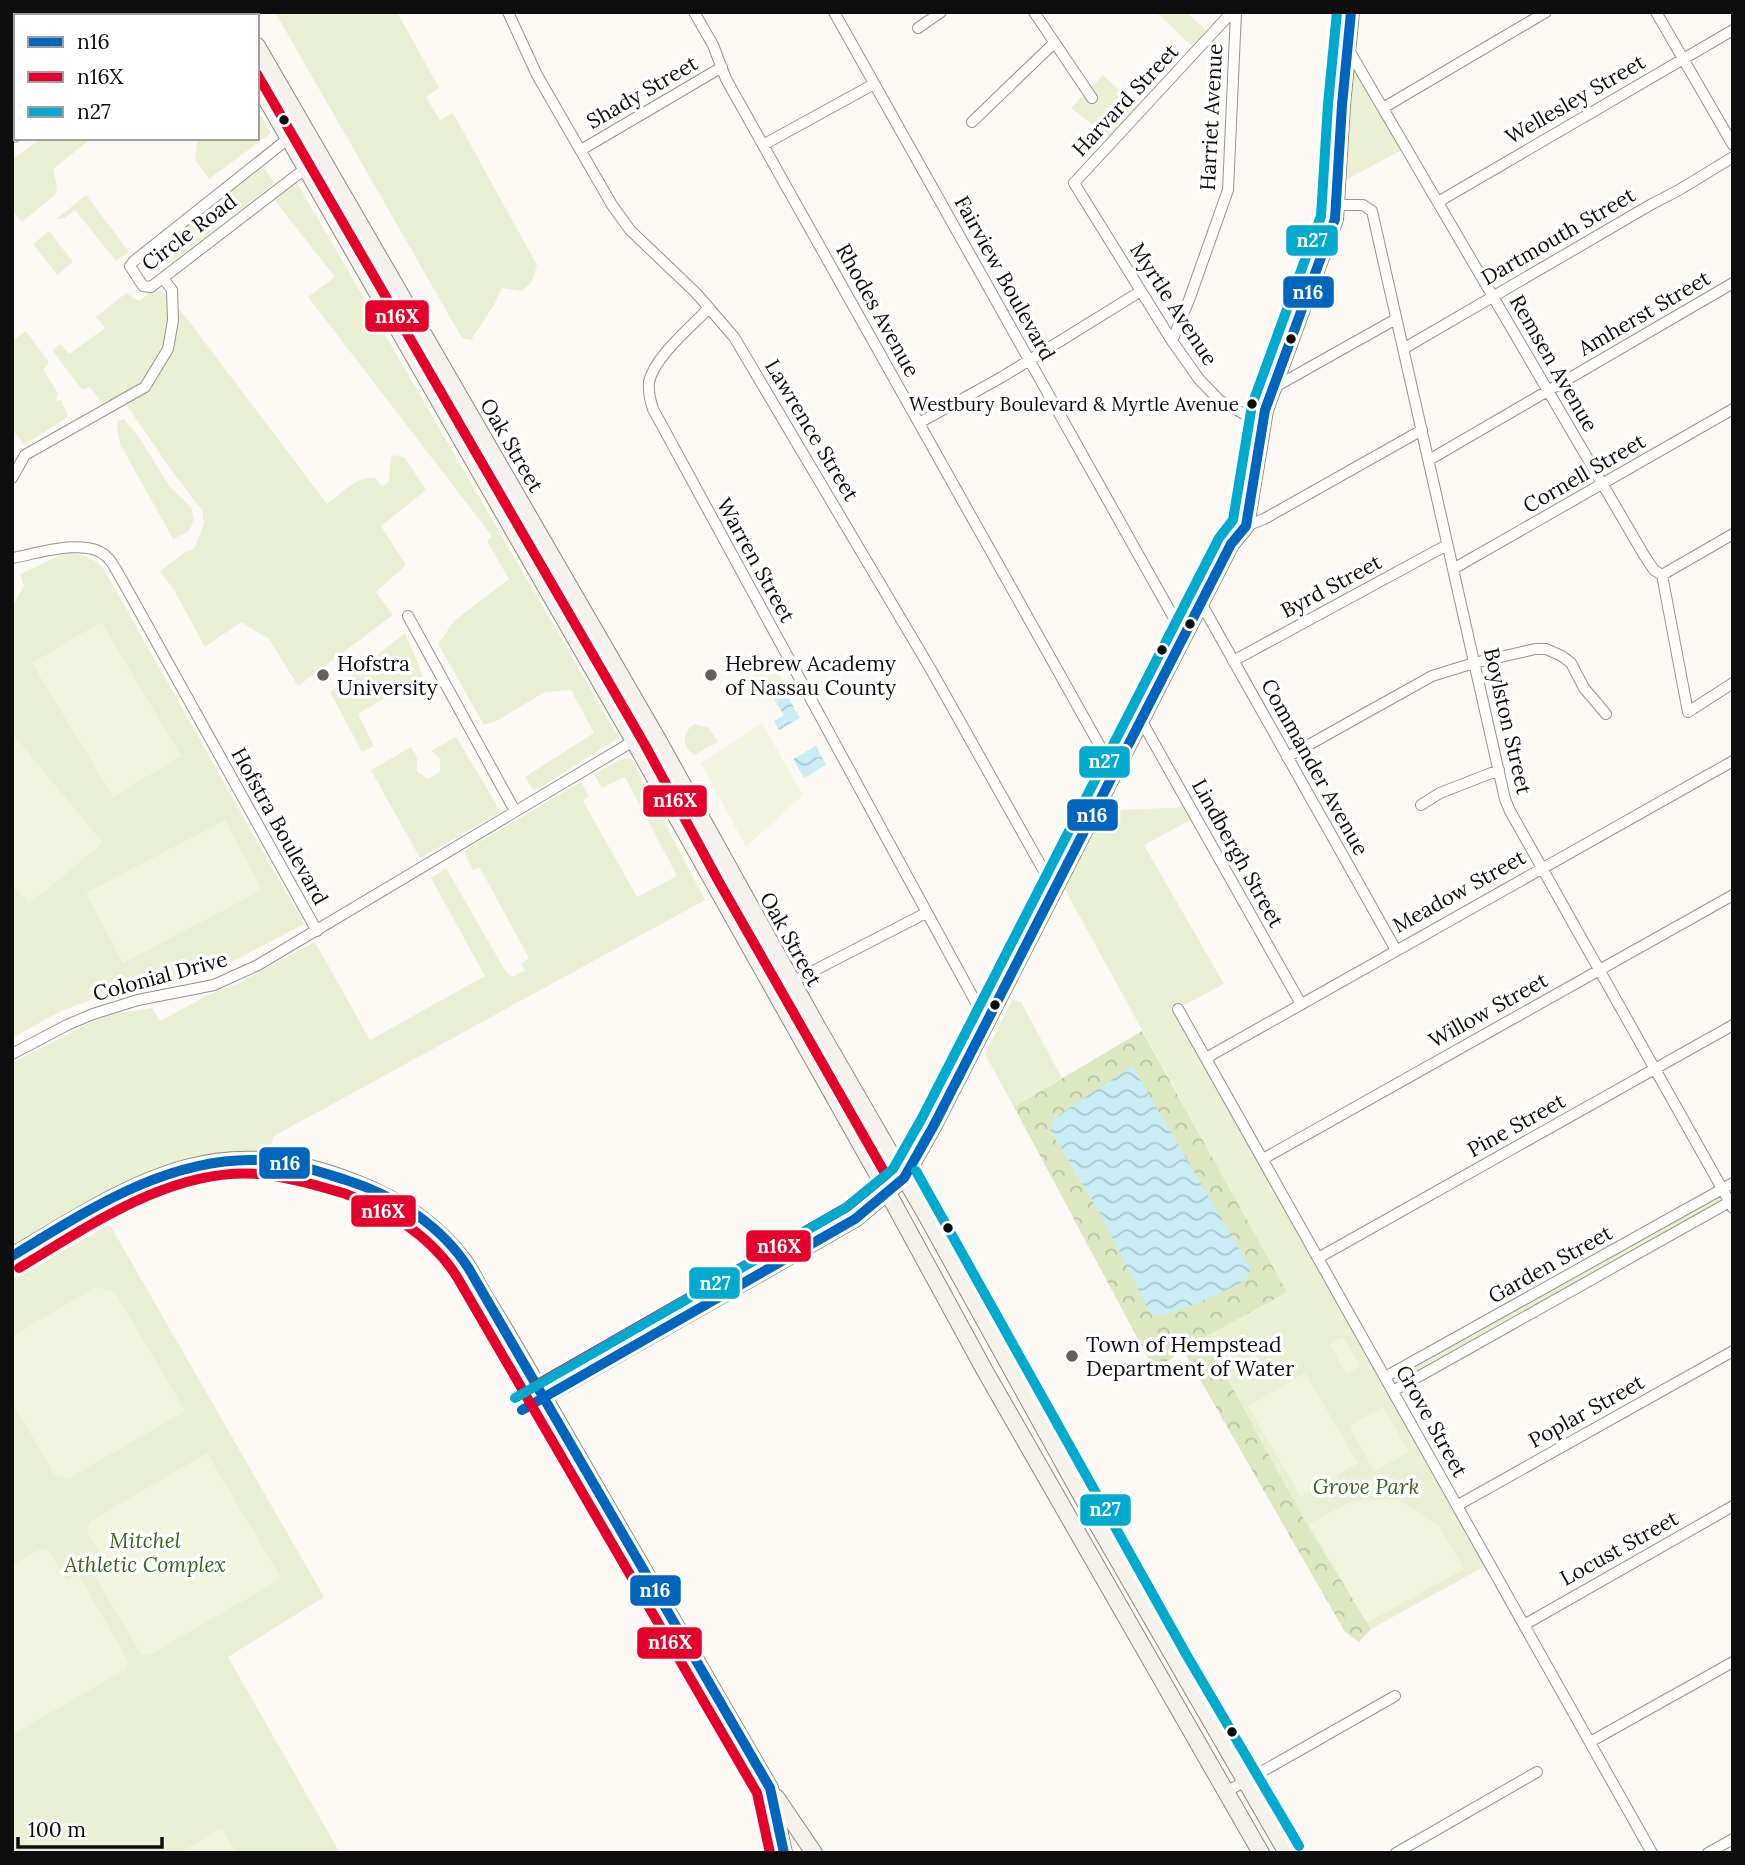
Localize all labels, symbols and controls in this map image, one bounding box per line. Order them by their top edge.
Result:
legend [14,14,259,140]
text: n16 [77,28,110,55]
street label: Harvard Street [1066,37,1185,162]
street label: Harriet Avenue [1194,43,1228,191]
street label: Wellesley Street [1500,48,1651,150]
street label: Shady Street [582,49,703,135]
text: n16X [77,63,124,90]
text: n27 [77,98,111,125]
unlabelled marker [277,113,291,127]
street label: Dartmouth Street [1476,181,1640,291]
street label: Circle Road [136,188,242,276]
street label: Fairview Boulevard [948,191,1062,365]
line badge: n27 [1285,224,1339,257]
text: n27 [1296,228,1328,252]
street label: Myrtle Avenue [1124,237,1224,371]
street label: Rhodes Avenue [830,239,926,381]
street label: Amherst Street [1572,264,1716,362]
line badge: n16 [1282,275,1335,309]
text: n16 [1293,280,1323,304]
street label: Remsen Avenue [1504,290,1604,436]
line badge: n16X [364,299,430,333]
text: n16X [375,304,420,328]
unlabelled marker [1284,332,1298,346]
street label: Lawrence Street [759,354,865,506]
place label: Westbury Boulevard & Myrtle Avenue [909,392,1239,416]
street label: Oak Street [474,393,550,497]
marker: Westbury Boulevard & Myrtle Avenue [1245,397,1259,411]
street label: Cornell Street [1518,427,1651,519]
street label: Warren Street [711,493,802,628]
street label: Byrd Street [1276,548,1387,624]
unlabelled marker [1183,617,1197,631]
unlabelled marker [1155,643,1169,657]
street label: Boylston Street [1478,645,1538,798]
place label: Hofstra University [337,650,438,701]
place label: Hebrew Academy of Nassau County [725,650,896,701]
marker: Hofstra University [315,667,331,683]
marker: Hebrew Academy of Nassau County [703,667,719,683]
street label: Commander Avenue [1255,674,1375,860]
street label: Hofstra Boulevard [226,743,334,909]
line badge: n27 [1078,745,1131,779]
text: n27 [1088,749,1120,773]
street label: Lindbergh Street [1186,774,1290,933]
line badge: n16X [642,784,708,818]
text: n16X [653,788,698,812]
line badge: n16 [1066,798,1119,832]
text: n16 [1077,803,1107,827]
street label: Meadow Street [1388,843,1531,939]
street label: Oak Street [754,887,828,992]
street label: Colonial Drive [90,945,230,1007]
street label: Willow Street [1424,966,1553,1054]
unlabelled marker [988,998,1002,1012]
street label: Pine Street [1462,1087,1570,1163]
line badge: n16 [258,1146,311,1180]
text: n16 [270,1151,300,1175]
line badge: n16X [350,1194,417,1228]
text: n16X [361,1199,406,1223]
street label: Garden Street [1483,1218,1617,1309]
unlabelled marker [941,1221,955,1235]
line badge: n16X [745,1229,812,1263]
text: n16X [757,1234,802,1258]
line badge: n27 [688,1266,741,1300]
text: n27 [699,1271,731,1295]
place label: Town of Hempstead Department of Water [1086,1331,1294,1382]
marker: Town of Hempstead Department of Water [1064,1348,1080,1364]
street label: Grove Street [1390,1360,1474,1483]
street label: Poplar Street [1523,1368,1649,1454]
park label: Grove Park [1313,1473,1419,1500]
line badge: n27 [1079,1493,1132,1527]
text: n27 [1089,1497,1121,1521]
street label: Locust Street [1555,1504,1684,1592]
park label: Mitchel Athletic Complex [63,1527,226,1578]
line badge: n16 [629,1574,682,1607]
text: n16 [640,1578,670,1602]
line badge: n16X [636,1626,703,1660]
text: n16X [648,1630,693,1654]
unlabelled marker [1225,1725,1239,1739]
scale bar [18,1806,161,1850]
text: 100 m [28,1816,86,1843]

